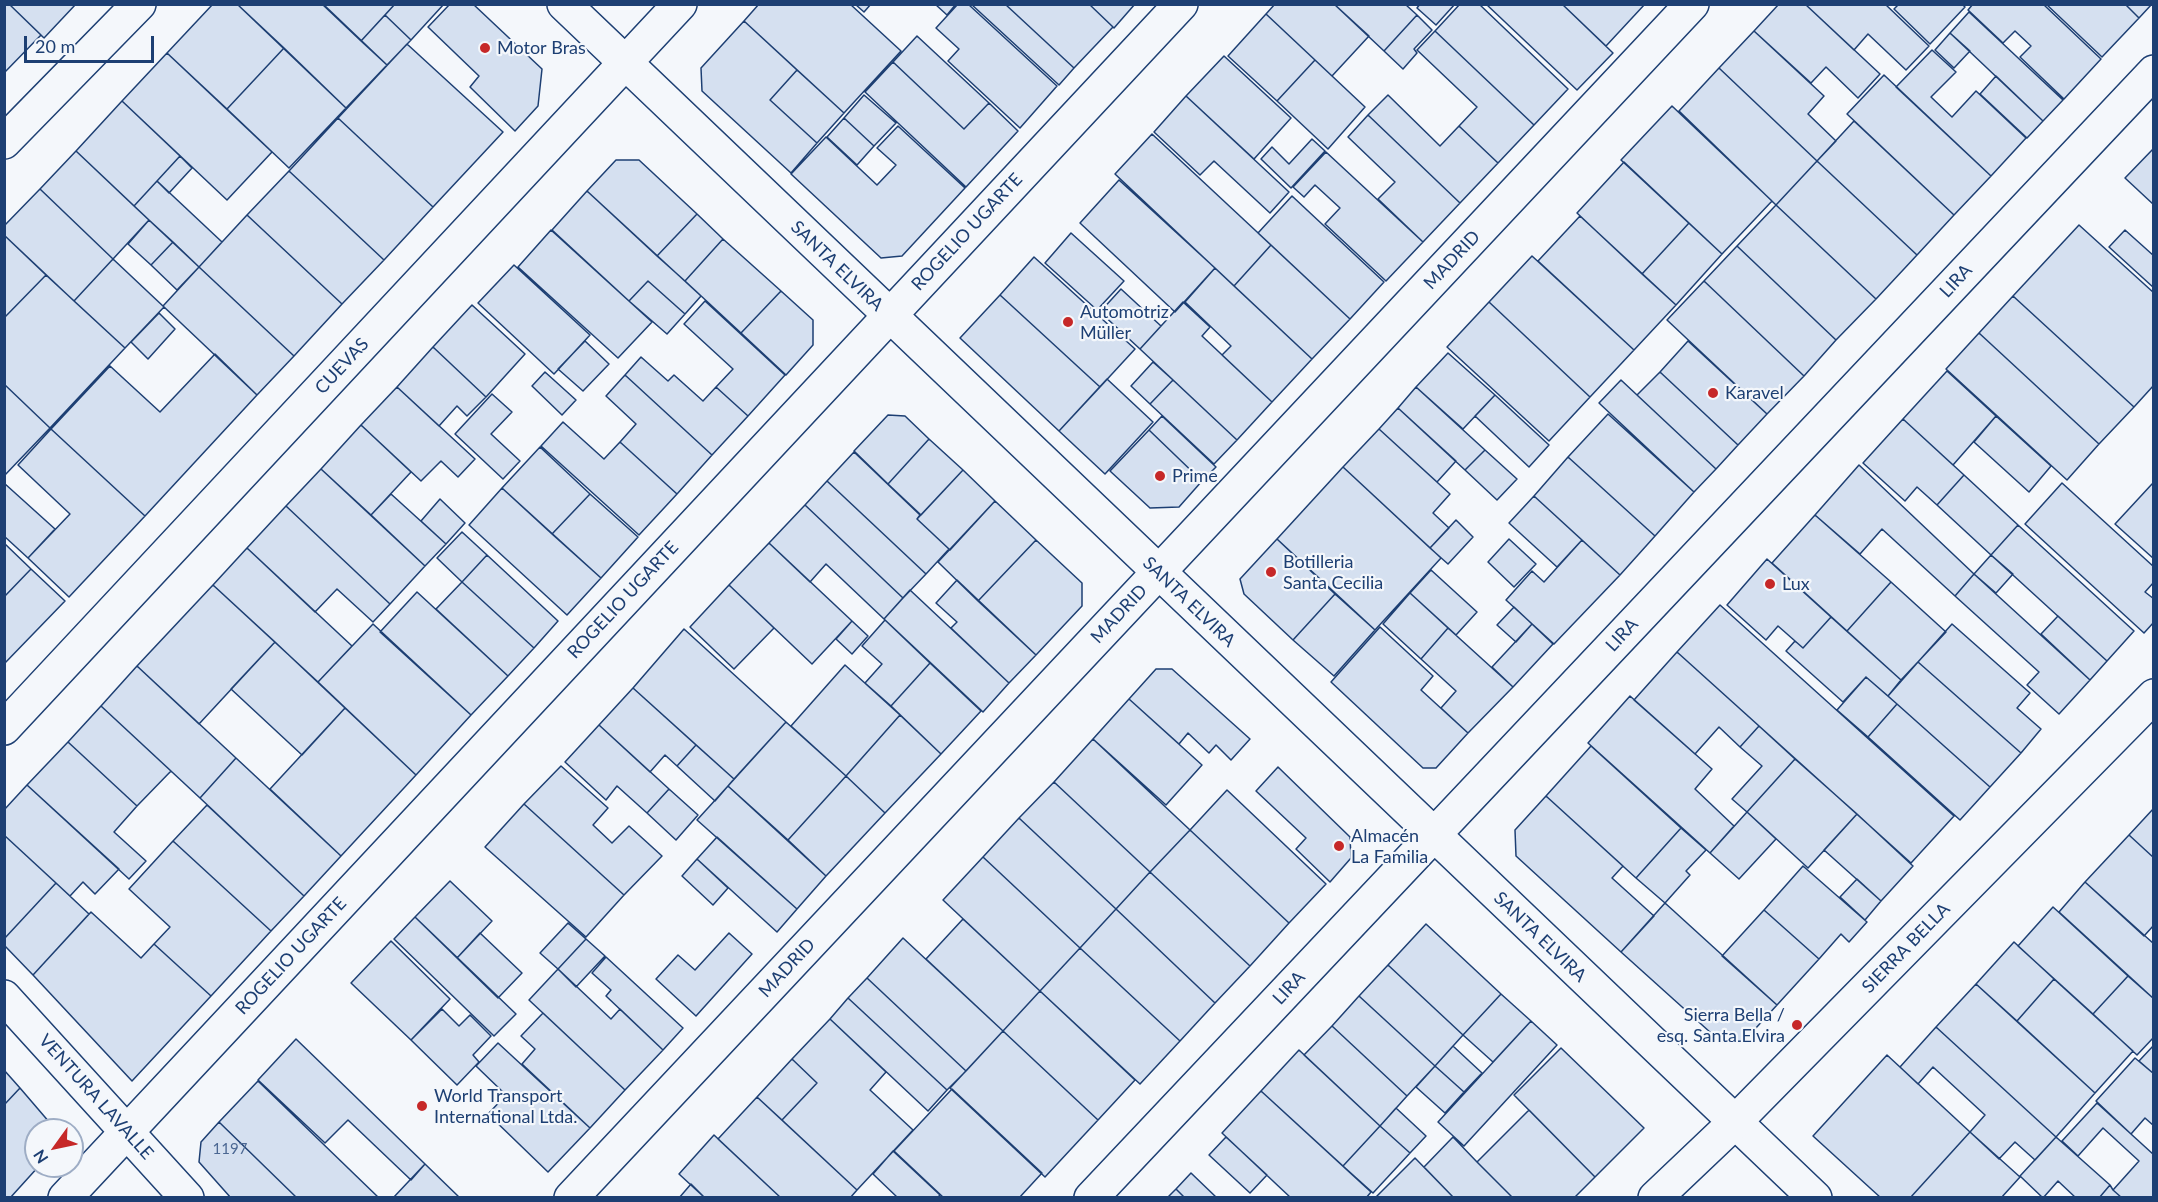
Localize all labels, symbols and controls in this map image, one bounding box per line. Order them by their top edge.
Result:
scale bar [27,24,158,62]
text: 20 m [35,35,75,57]
place label: Motor Bras [497,37,586,59]
marker: Motor Bras [478,41,492,55]
street label: ROGELIO UGARTE [907,169,1027,295]
street label: SANTA ELVIRA [786,216,888,316]
street label: MADRID [1419,226,1485,294]
street label: LIRA [1935,260,1977,302]
place label: Automotriz Müller [1080,301,1169,344]
marker: Automotriz Müller [1061,315,1075,329]
street label: CUEVAS [311,333,373,399]
place label: Karavel [1725,382,1784,404]
marker: Karavel [1706,386,1720,400]
place label: Prime [1172,465,1218,487]
marker: Prime [1153,469,1167,483]
street label: ROGELIO UGARTE [563,537,683,663]
place label: Botilleria Santa Cecilia [1283,551,1383,594]
street label: SANTA ELVIRA [1138,552,1240,652]
marker: Botilleria Santa Cecilia [1264,565,1278,579]
place label: Lux [1782,573,1810,595]
marker: Lux [1763,577,1777,591]
street label: MADRID [1086,580,1152,648]
street label: LIRA [1601,614,1643,656]
place label: Almacén La Familia [1351,825,1428,868]
marker: Almacén La Familia [1332,839,1346,853]
street label: SANTA ELVIRA [1489,887,1591,987]
street label: ROGELIO UGARTE [231,893,351,1019]
street label: SIERRA BELLA [1858,898,1954,998]
street label: MADRID [754,934,820,1002]
street label: LIRA [1268,967,1310,1009]
place label: Sierra Bella / esq. Santa Elvira [1657,1004,1785,1046]
marker: Sierra Bella / esq. Santa Elvira [1790,1018,1804,1032]
street label: VENTURA LAVALLE [34,1030,158,1164]
place label: World Transport International Ltda. [434,1085,577,1128]
marker: World Transport International Ltda. [415,1099,429,1113]
north arrow [24,1118,84,1178]
house number: 1197 [213,1140,247,1158]

